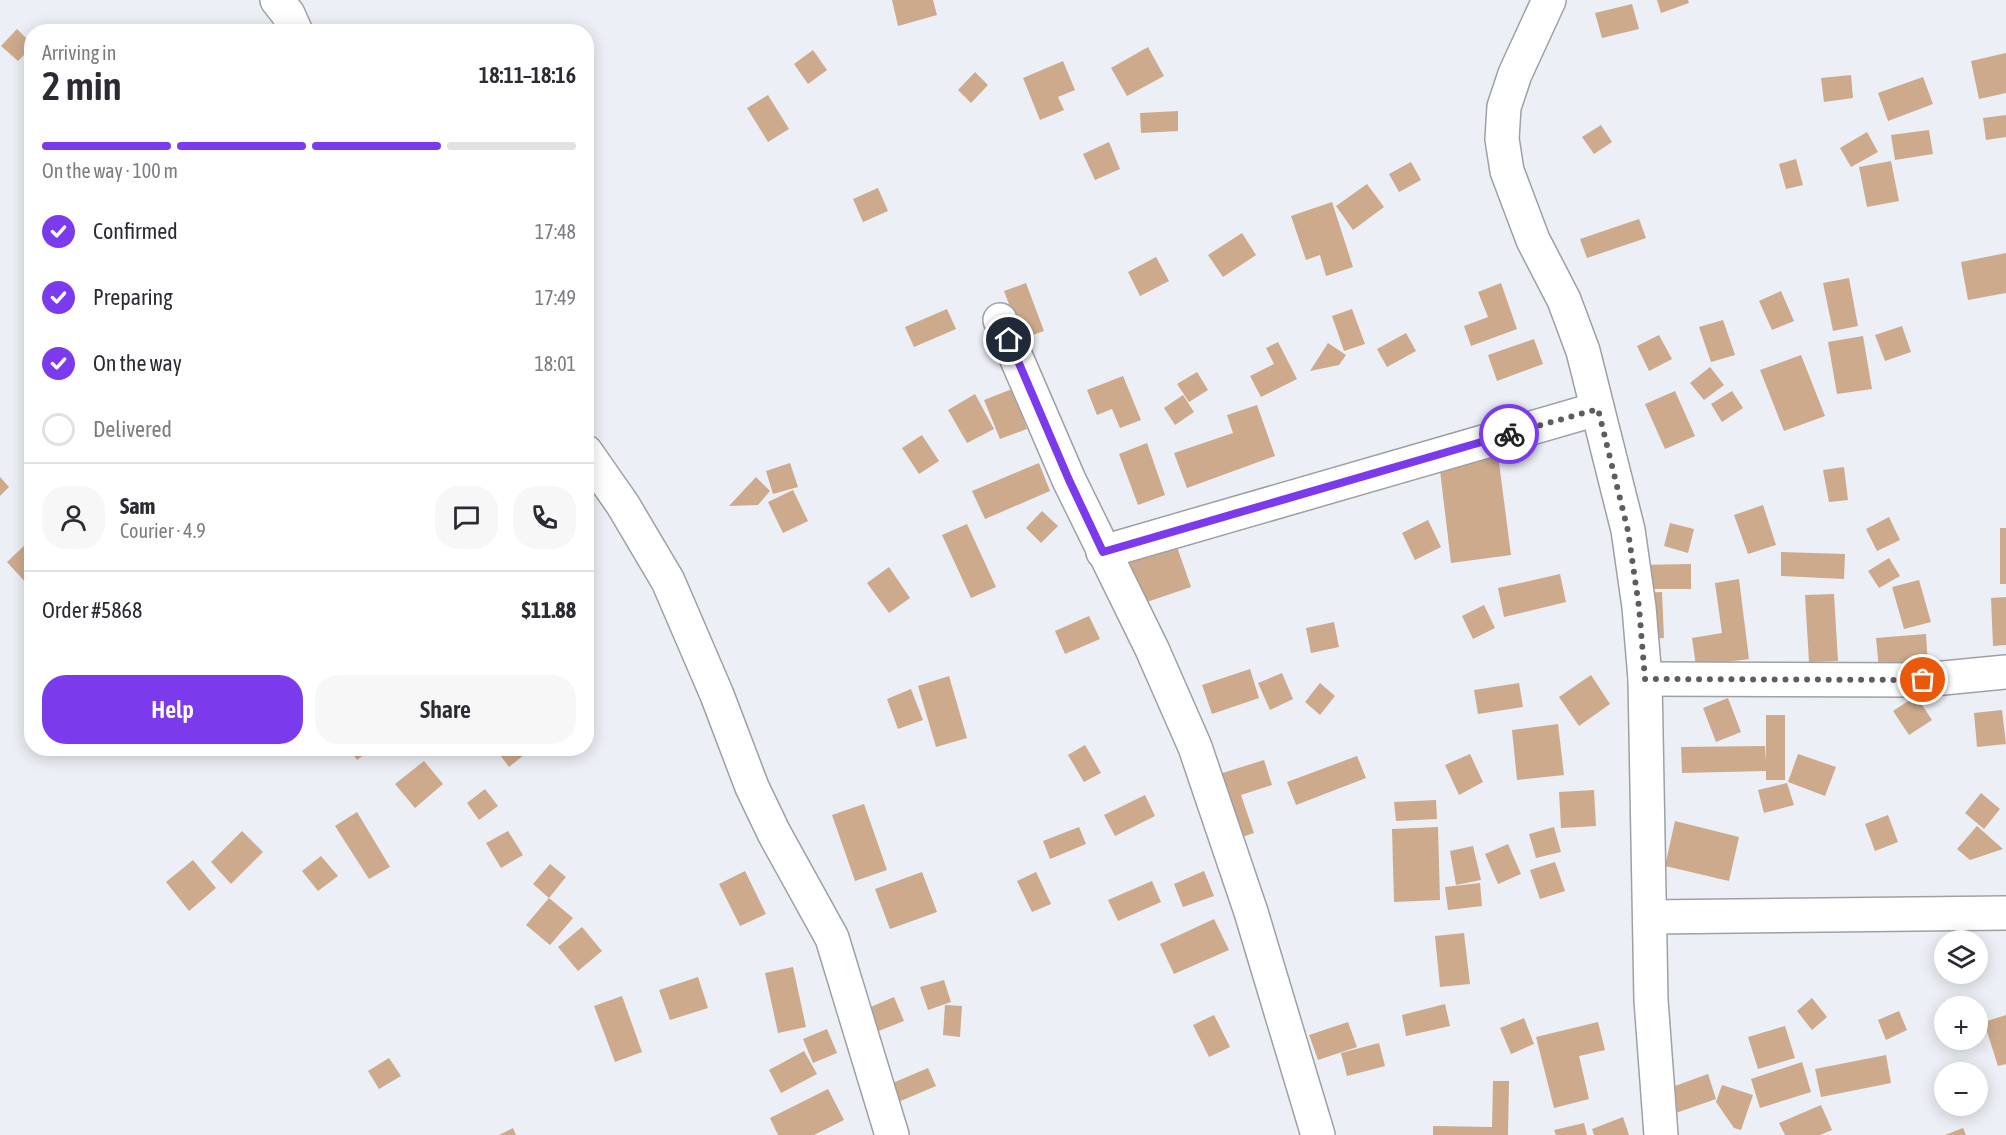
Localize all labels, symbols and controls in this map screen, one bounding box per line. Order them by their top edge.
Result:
text: Arriving in [42,41,116,64]
text: 18:11–18:16 [479,62,576,88]
text: 2 min [42,64,122,108]
text: On the way · 100 m [42,159,178,182]
icon: check [42,215,75,248]
text: Confirmed [93,218,178,244]
text: 17:48 [535,220,576,243]
icon: check [42,281,75,314]
text: Preparing [93,284,173,310]
text: 17:49 [535,286,576,309]
pin [983,314,1034,365]
icon: home [992,323,1025,356]
icon: check [42,347,75,380]
text: On the way [93,350,182,376]
text: 18:01 [534,352,576,375]
courier [1479,404,1539,464]
text: Delivered [93,416,172,442]
icon: bike [1493,418,1526,451]
button: person [42,486,105,549]
button: chat [435,486,498,549]
button: phone [513,486,576,549]
text: Sam [120,493,155,519]
text: Courier · 4.9 [120,519,206,542]
text: Order #5868 [42,597,142,623]
text: $11.88 [521,597,576,623]
pin [1897,654,1948,705]
icon: bag [1906,663,1939,696]
button: Help [42,675,303,744]
button: Share [315,675,576,744]
map controls [1934,930,1988,1116]
button: layers [1934,930,1988,984]
button: + [1934,996,1988,1050]
button: − [1934,1062,1988,1116]

